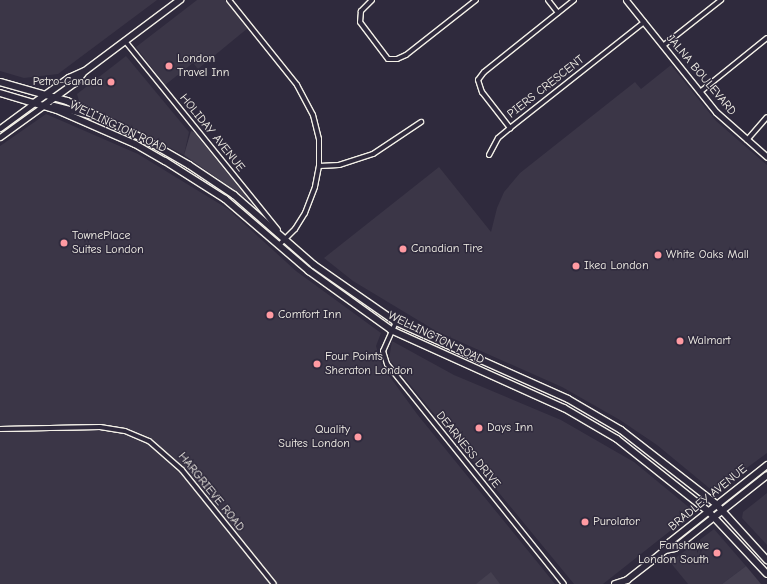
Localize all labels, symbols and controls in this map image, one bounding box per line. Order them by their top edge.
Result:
street label: JALNA BOULEVARD [663,32,739,118]
place label: London Travel Inn [177,52,229,80]
street label: PIERS CRESCENT [505,53,587,121]
marker: London Travel Inn [164,61,174,71]
place label: Petro-Canada [33,75,103,89]
marker: Petro-Canada [106,77,116,87]
street label: HOLIDAY AVENUE [176,91,248,175]
street label: WELLINGTON ROAD [67,98,169,156]
place label: TownePlace Suites London [72,229,144,257]
marker: TownePlace Suites London [59,238,69,248]
place label: Canadian Tire [411,242,483,256]
marker: Canadian Tire [398,244,408,254]
place label: White Oaks Mall [666,248,749,262]
marker: White Oaks Mall [653,250,663,260]
place label: Ikea London [584,259,649,273]
marker: Ikea London [571,261,581,271]
place label: Comfort Inn [278,308,341,322]
street label: WELLINGTON ROAD [385,308,487,368]
marker: Comfort Inn [265,310,275,320]
place label: Walmart [688,334,731,348]
marker: Walmart [675,336,685,346]
place label: Four Points Sheraton London [325,350,413,378]
marker: Four Points Sheraton London [312,359,322,369]
street label: DEARNESS DRIVE [433,409,503,491]
place label: Days Inn [487,421,533,435]
place label: Quality Suites London [278,423,350,451]
marker: Days Inn [474,423,484,433]
marker: Quality Suites London [353,432,363,442]
street label: HARGRIEVE ROAD [175,450,247,534]
street label: BRADLEY AVENUE [666,462,750,534]
place label: Purolator [593,515,640,529]
marker: Purolator [580,517,590,527]
place label: Fanshawe London South [638,539,709,567]
marker: Fanshawe London South [712,548,722,558]

